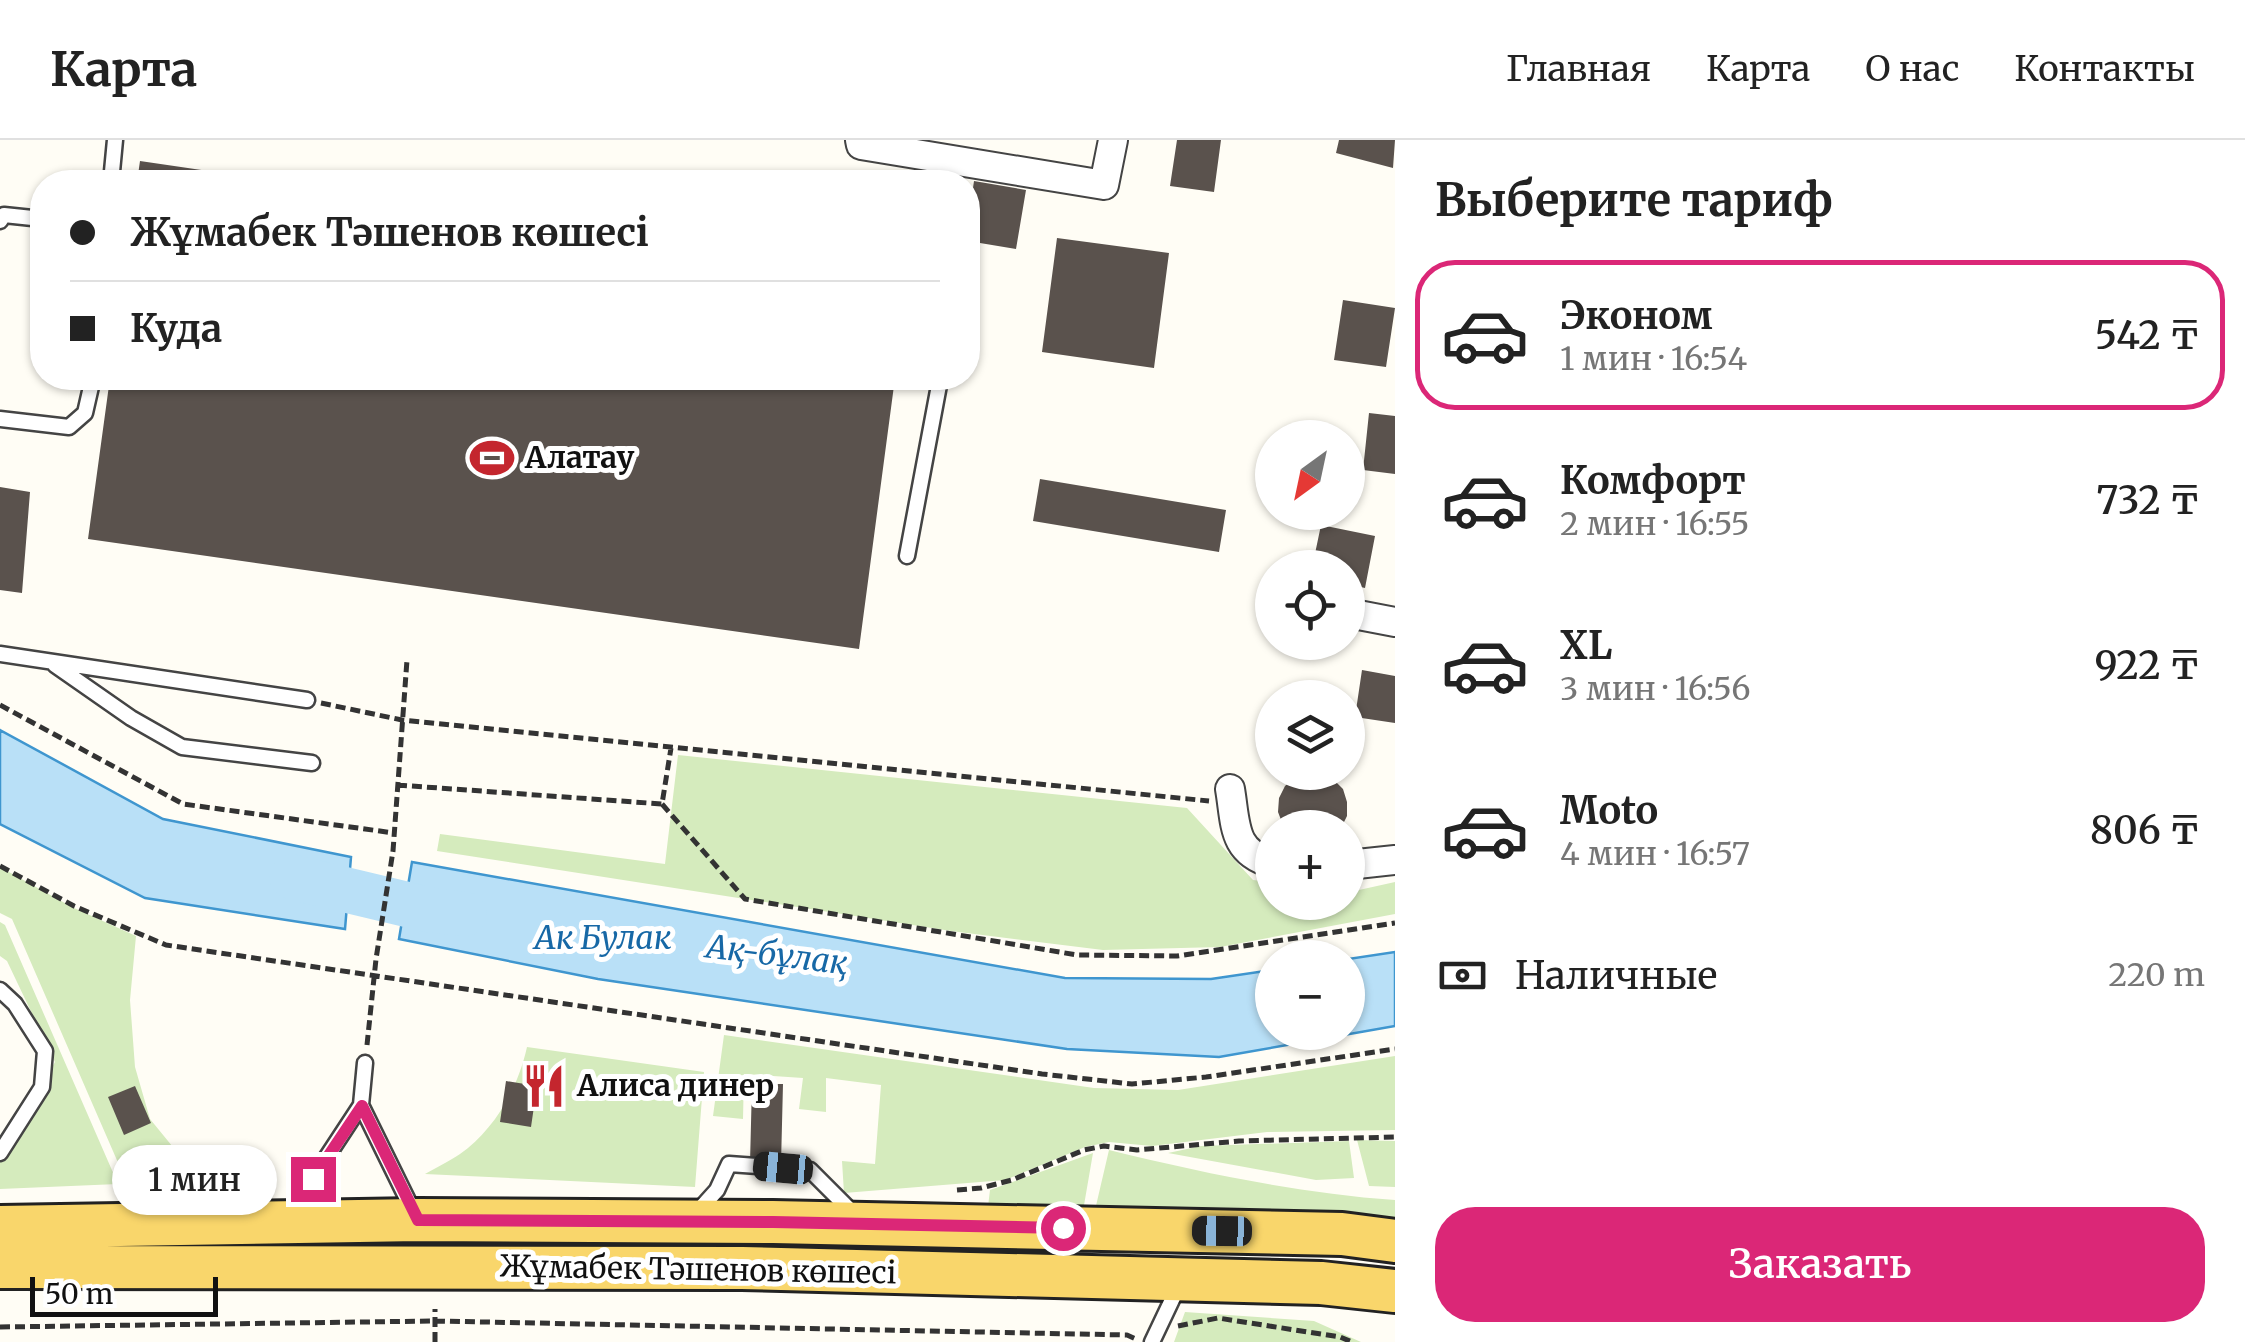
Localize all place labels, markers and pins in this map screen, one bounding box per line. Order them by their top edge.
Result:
sports icon: Алатау [468,434,516,482]
place label: Алатау [524,438,635,476]
restaurant icon: Алиса динер [520,1062,568,1110]
place label: Алиса динер [576,1066,774,1104]

